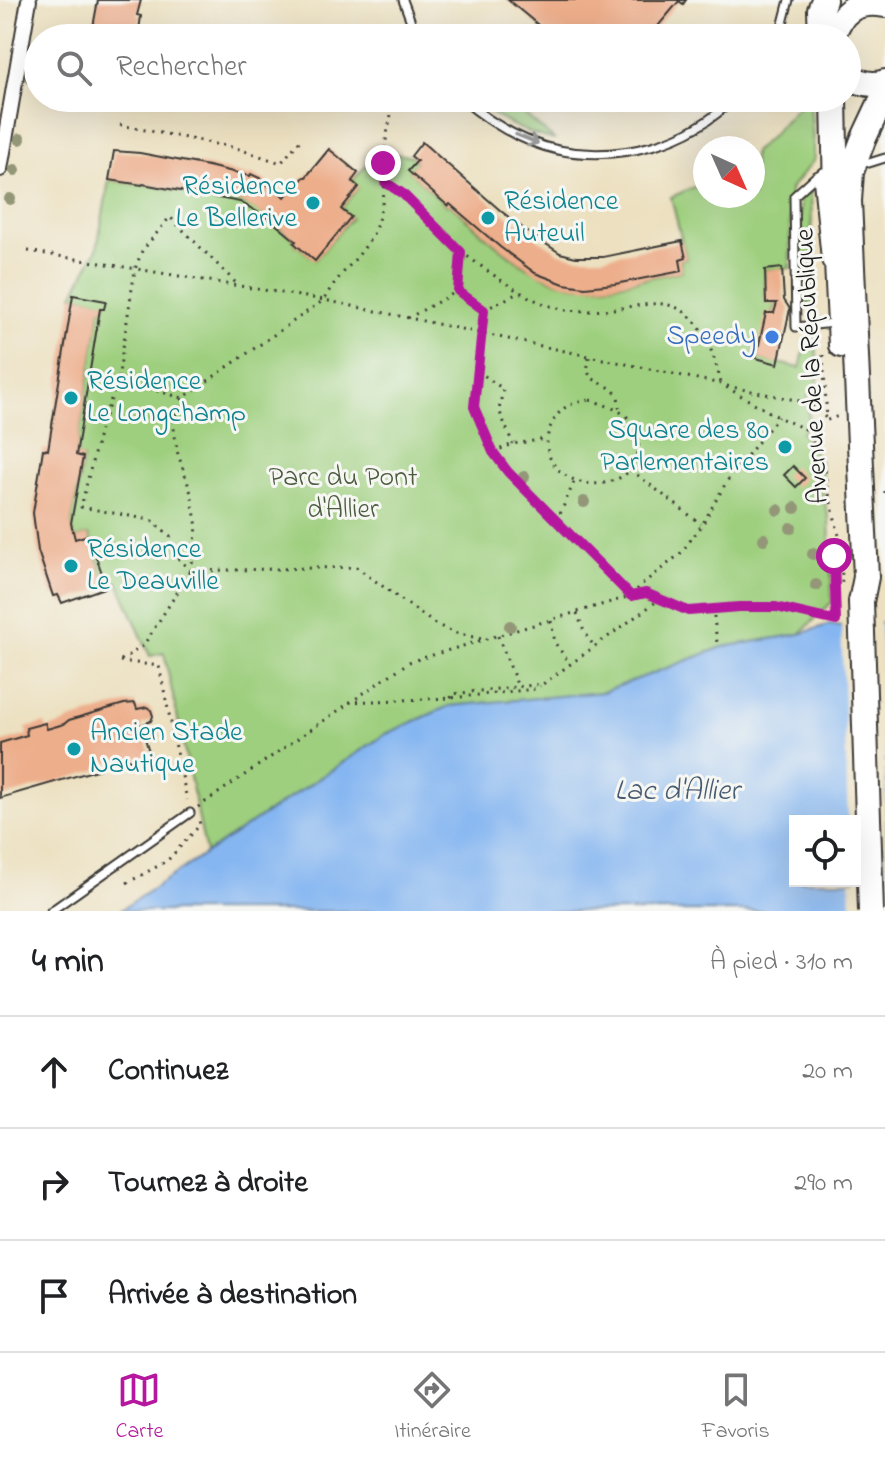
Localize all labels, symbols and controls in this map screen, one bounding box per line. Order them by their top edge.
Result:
search box [24,24,861,112]
icon: search [52,46,96,90]
text: Rechercher [116,46,247,90]
one-way arrow [514,133,539,147]
north arrow [693,136,765,208]
route end [365,145,401,181]
place label: Résidence Le Bellerive [176,167,297,240]
place label: Résidence Auteuil [504,182,619,255]
marker: Résidence Le Bellerive [304,194,322,212]
marker: Résidence Auteuil [479,209,497,227]
street label: Avenue de la République [785,227,841,505]
place label: Speedy [666,317,756,358]
marker: Speedy [763,328,781,346]
place label: Résidence Le Longchamp [87,362,246,435]
marker: Résidence Le Longchamp [62,389,80,407]
place label: Square des 80 Parlementaires [600,411,769,484]
marker: Square des 80 Parlementaires [776,438,794,456]
park label: Parc du Pont d'Allier [269,458,417,531]
place label: Résidence Le Deauville [87,530,219,603]
route start [816,538,852,574]
marker: Résidence Le Deauville [62,557,80,575]
place label: Ancien Stade Nautique [90,713,243,786]
marker: Ancien Stade Nautique [65,740,83,758]
water label: Lac d'Allier [615,770,743,814]
map controls [789,815,861,887]
button: locate [789,815,861,887]
text: 4 min [32,938,104,988]
text: À pied · 310 m [710,944,853,982]
icon: ahead [32,1050,76,1094]
text: Continuez [108,1050,228,1094]
text: 20 m [802,1053,853,1091]
icon: right [32,1162,76,1206]
text: Tournez à droite [108,1162,308,1206]
text: 290 m [794,1165,853,1203]
icon: arrive [32,1274,76,1318]
text: Arrivée à destination [108,1274,357,1318]
tab: Carte [115,1368,163,1448]
tab: Itinéraire [394,1368,471,1448]
tab: Favoris [702,1368,770,1448]

